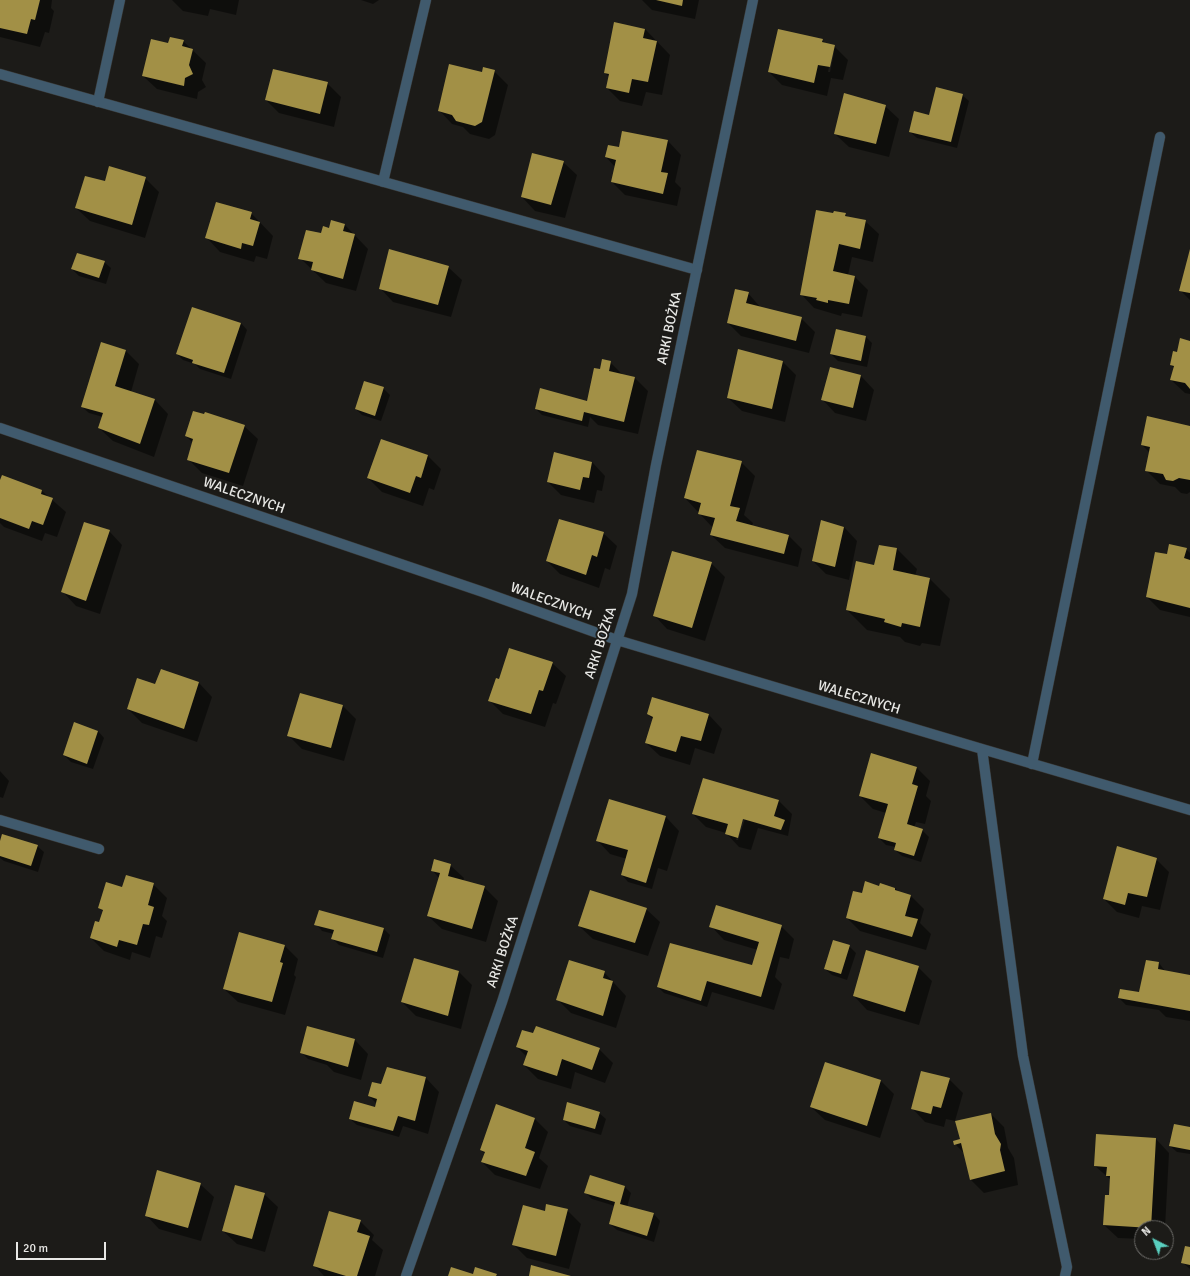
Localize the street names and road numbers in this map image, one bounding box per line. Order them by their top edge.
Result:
street label: ARKI BOŻKA [654,290,686,366]
street label: WALECZNYCH [201,474,287,518]
street label: WALECZNYCH [508,579,594,625]
street label: ARKI BOŻKA [581,605,621,681]
street label: WALECZNYCH [816,677,902,719]
street label: ARKI BOŻKA [483,914,523,990]

